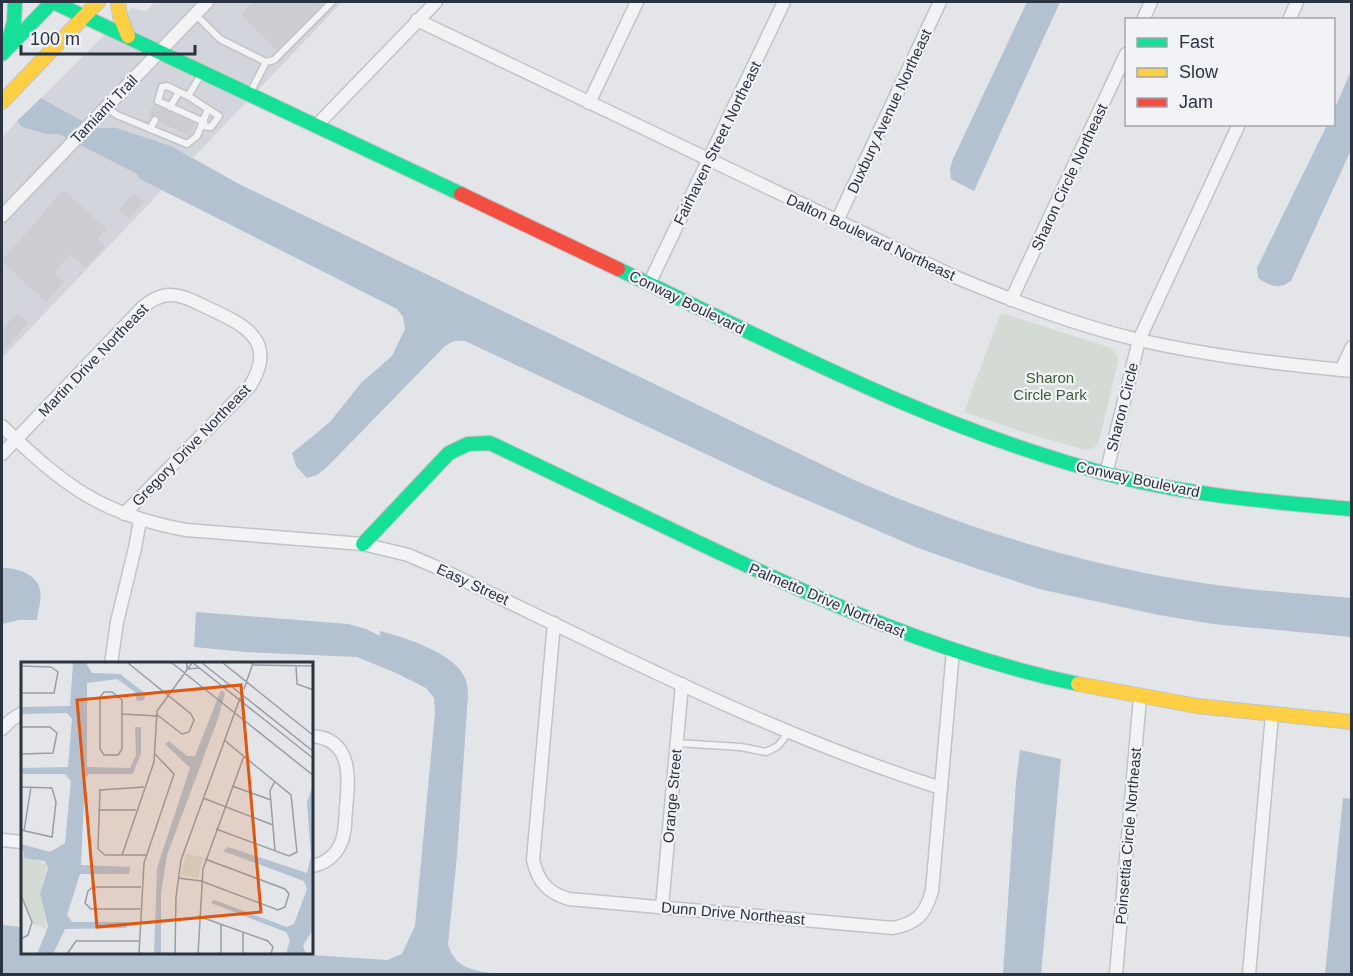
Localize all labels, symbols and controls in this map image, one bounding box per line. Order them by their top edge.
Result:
scale bar [21,18,195,56]
legend [1125,18,1335,126]
street label: Duxbury Avenue Northeast [843,26,935,196]
text: 100 m [30,29,80,49]
text: Fast [1179,32,1214,52]
street label: Fairhaven Street Northeast [670,58,764,228]
text: Slow [1179,62,1219,82]
street label: Tamiami Trail [67,71,141,147]
text: Jam [1179,92,1213,112]
street label: Sharon Circle Northeast [1027,100,1111,253]
street label: Dalton Boulevard Northeast [784,190,959,284]
street label: Conway Boulevard [627,267,747,337]
street label: Martin Drive Northeast [35,300,152,420]
street label: Sharon Circle [1103,361,1141,453]
park label: Sharon Circle Park [1013,369,1087,403]
street label: Gregory Drive Northeast [128,380,254,509]
street label: Conway Boulevard [1075,458,1201,500]
street label: Palmetto Drive Northeast [747,559,908,641]
street label: Easy Street [434,560,512,608]
inset map [21,662,314,955]
street label: Poinsettia Circle Northeast [1112,746,1144,925]
street label: Orange Street [659,747,685,844]
street label: Dunn Drive Northeast [660,898,806,928]

